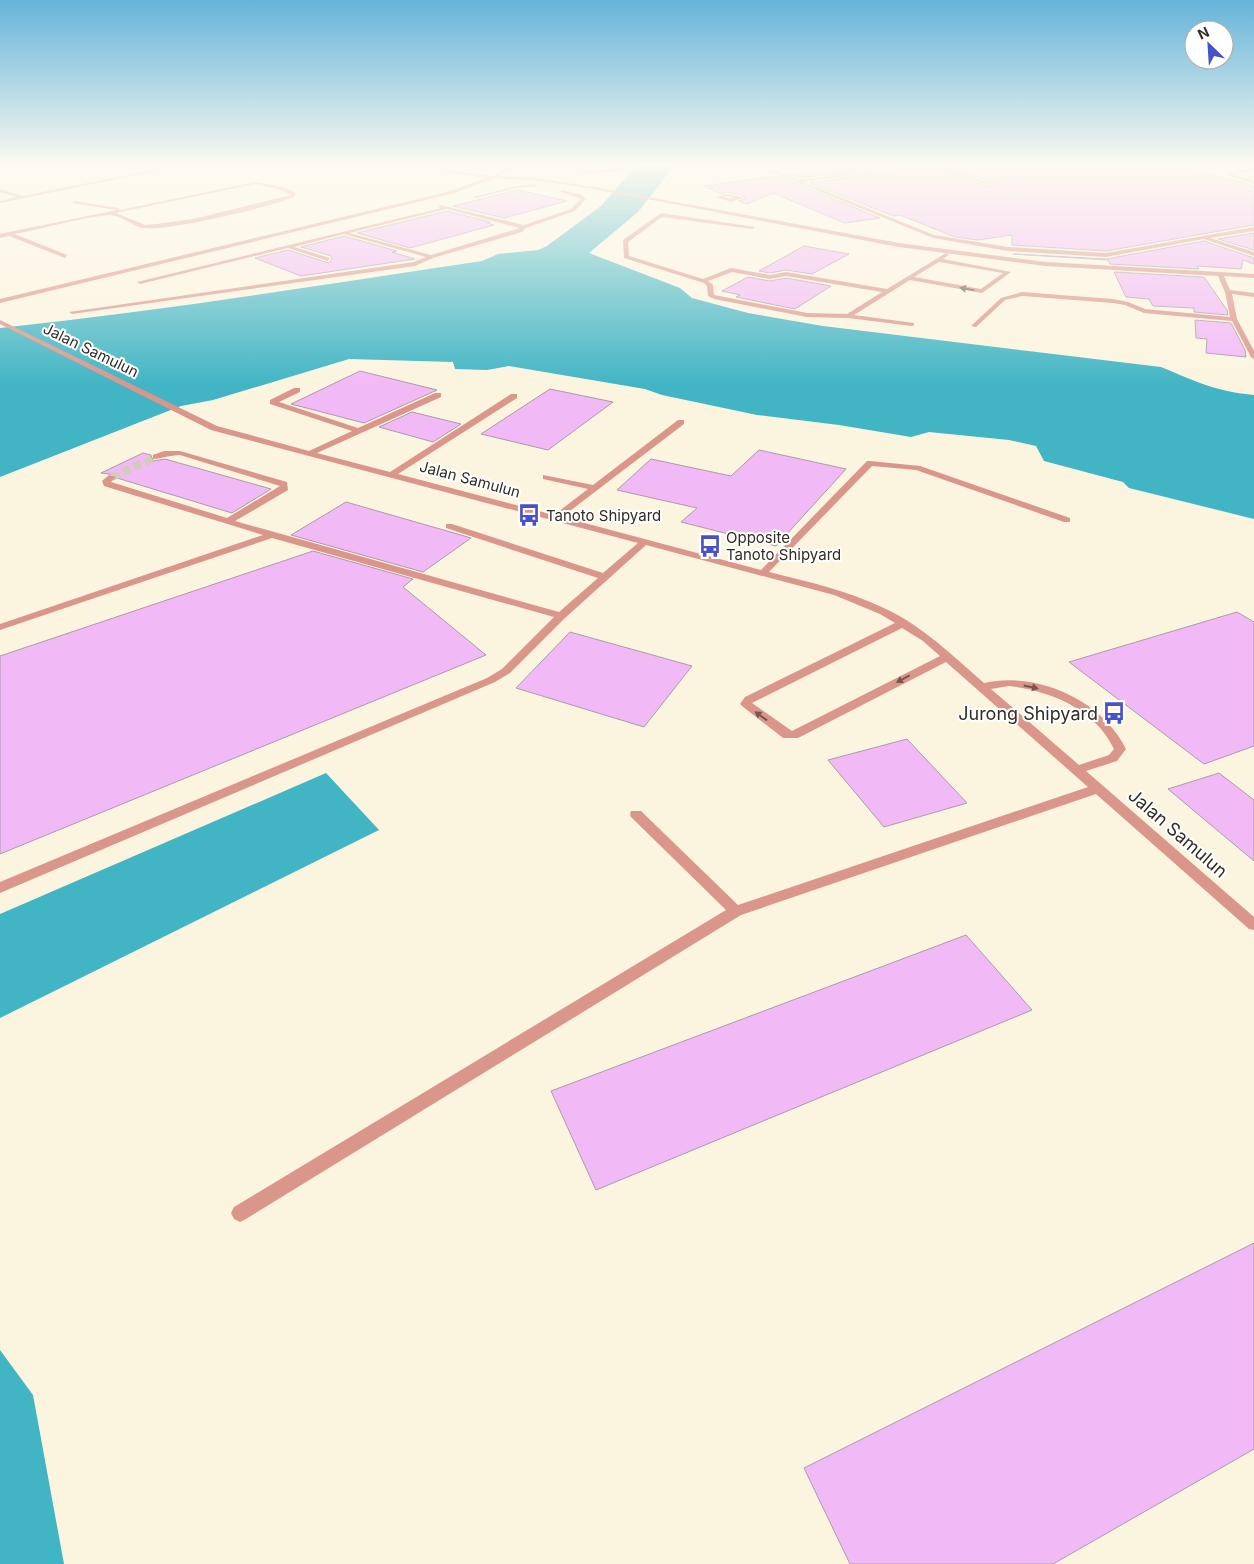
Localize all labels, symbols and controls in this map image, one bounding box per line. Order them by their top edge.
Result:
north arrow [1184,20,1234,70]
text: N [1195,23,1212,43]
one-way arrow [959,285,974,293]
street label: Jalan Samulun [40,319,142,381]
street label: Jalan Samulun [418,456,522,502]
bus stop icon: Tanoto Shipyard [516,502,542,528]
place label: Tanoto Shipyard [546,506,661,525]
place label: Opposite Tanoto Shipyard [726,528,841,564]
bus stop icon: Opposite Tanoto Shipyard [697,533,723,559]
one-way arrow [896,675,911,683]
one-way arrow [1023,683,1038,691]
bus stop icon: Jurong Shipyard [1101,700,1127,726]
place label: Jurong Shipyard [958,703,1098,724]
one-way arrow [755,710,768,721]
street label: Jalan Samulun [1124,784,1232,882]

